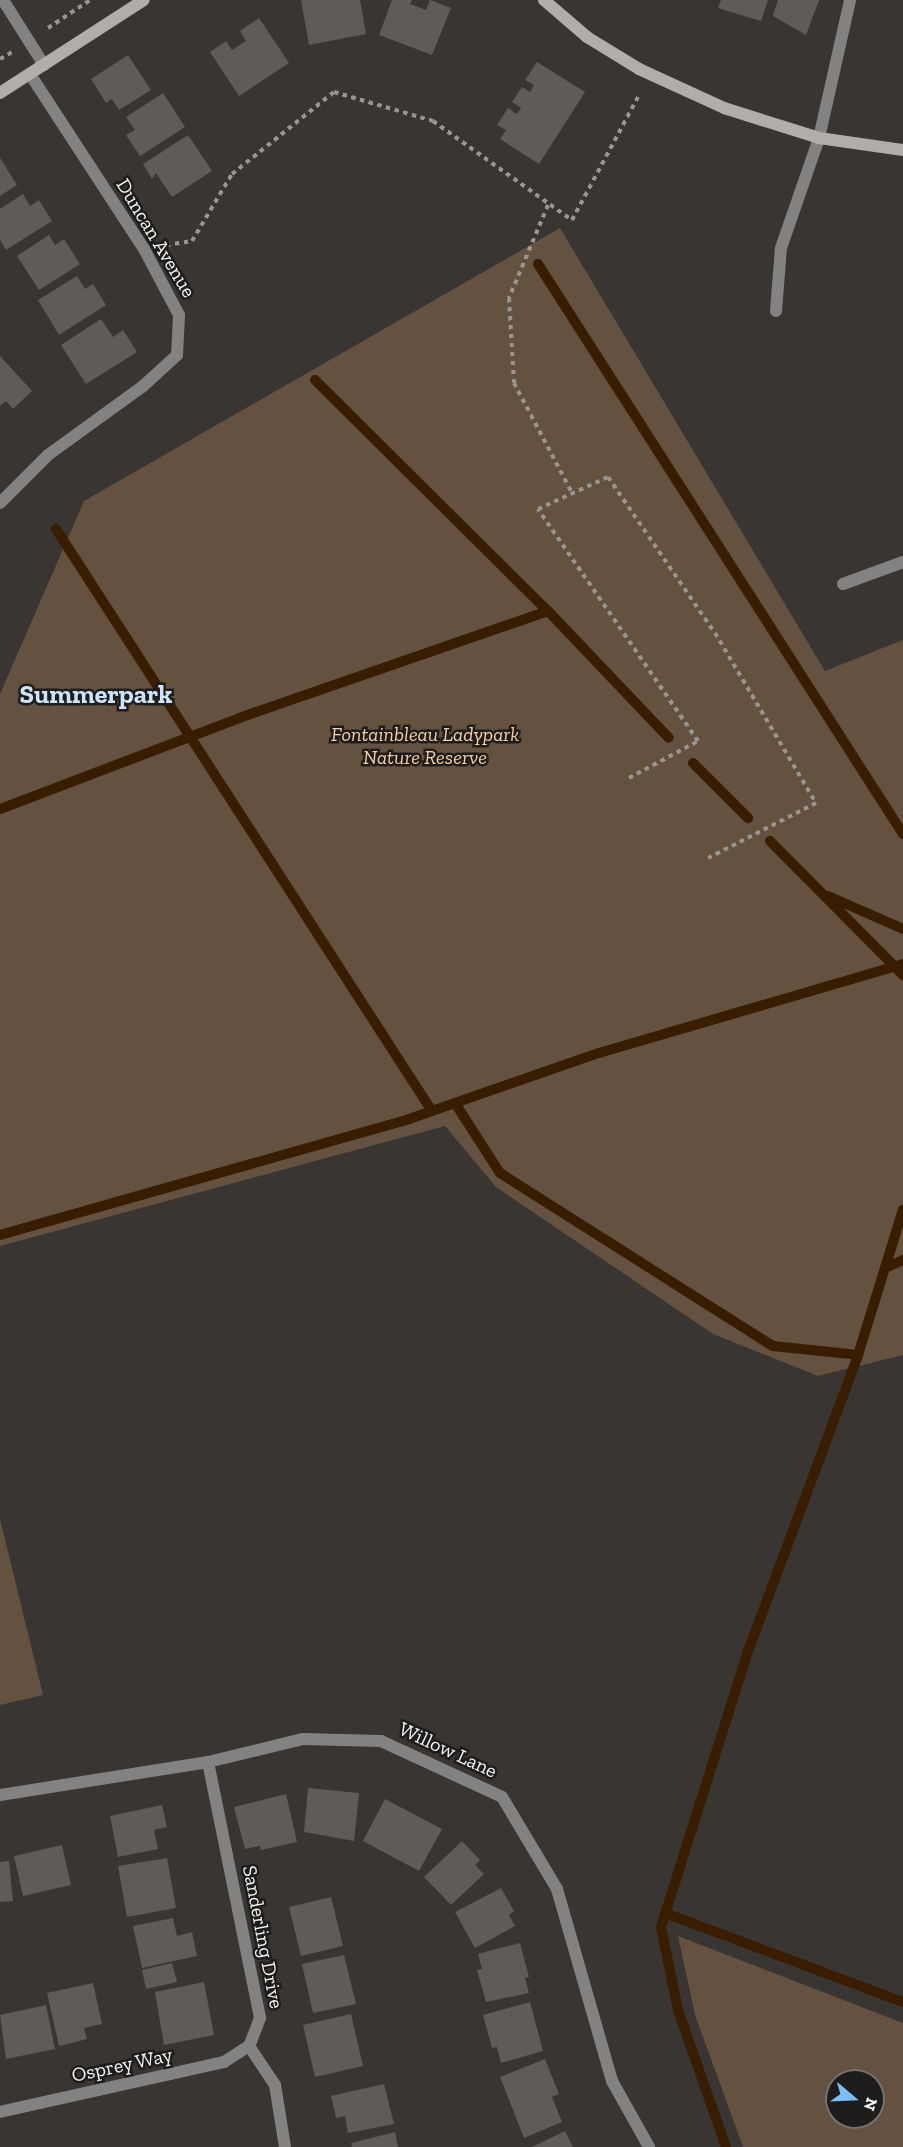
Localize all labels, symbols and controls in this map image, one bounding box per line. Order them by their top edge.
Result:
street label: Duncan Avenue [111,174,201,302]
district label: Summerpark [20,679,172,711]
park label: Fontainbleau Ladypark Nature Reserve [331,722,519,769]
street label: Willow Lane [395,1717,501,1783]
street label: Sanderling Drive [237,1863,289,2011]
street label: Osprey Way [69,2042,175,2088]
north arrow [825,2069,885,2129]
text: N [860,2096,882,2113]

